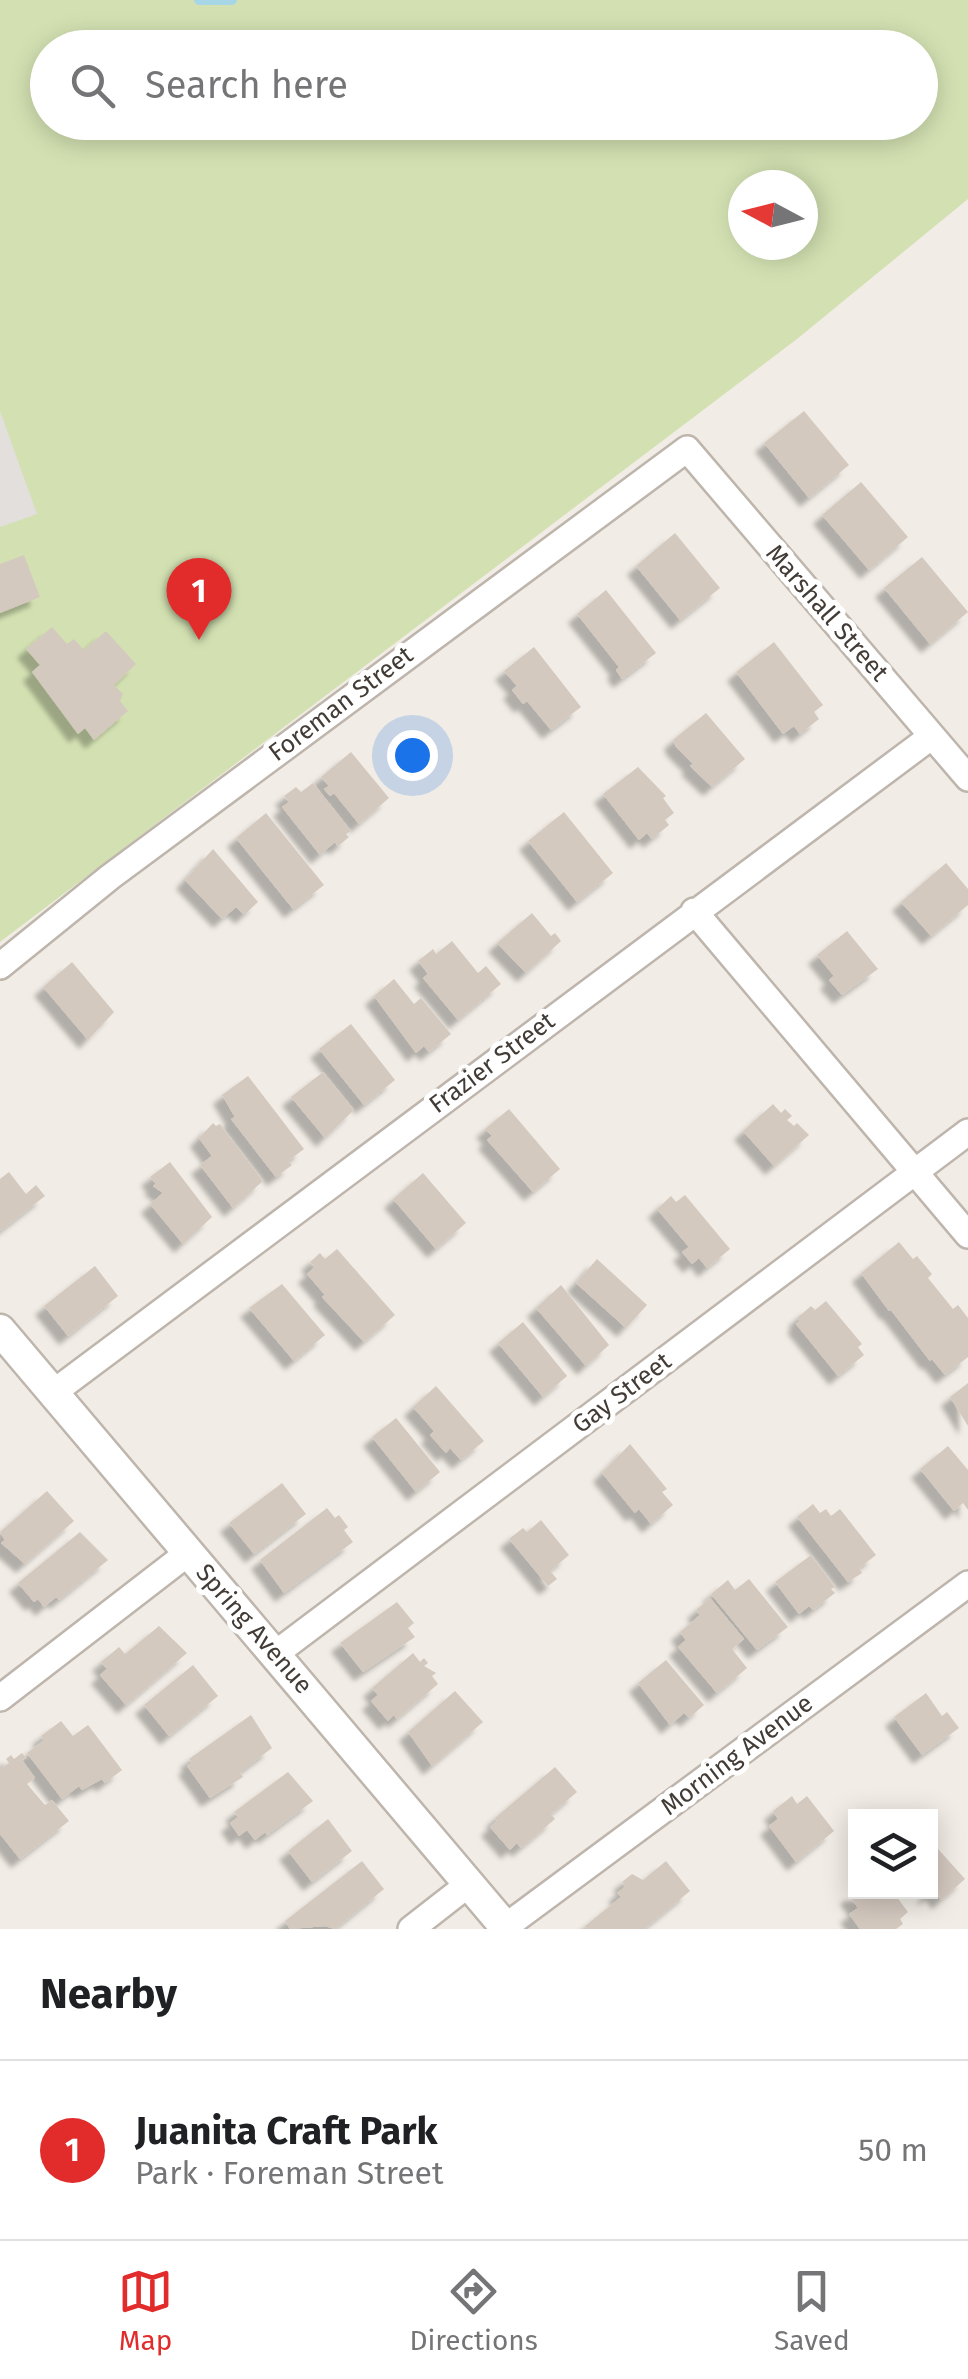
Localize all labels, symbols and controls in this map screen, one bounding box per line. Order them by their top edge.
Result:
search box [30,30,938,140]
icon: search [65,58,120,113]
text: Search here [145,62,348,108]
north arrow [728,170,818,260]
street label: Marshall Street [760,539,895,688]
pin: 1 [166,558,232,640]
street label: Foreman Street [263,639,420,768]
your location [387,730,438,781]
street label: Frazier Street [423,1005,561,1120]
street label: Gay Street [567,1346,678,1440]
street label: Spring Avenue [189,1558,319,1700]
street label: Morning Avenue [655,1688,819,1822]
map controls [848,1809,938,1899]
button: layers [848,1809,938,1899]
text: Nearby [40,1969,177,2019]
text: Juanita Craft Park [135,2108,437,2154]
text: 1 [65,2131,80,2169]
text: 50 m [858,2131,928,2169]
text: Park · Foreman Street [135,2154,444,2192]
tab: Map [118,2264,173,2357]
tab: Directions [409,2264,538,2357]
tab: Saved [774,2264,850,2357]

